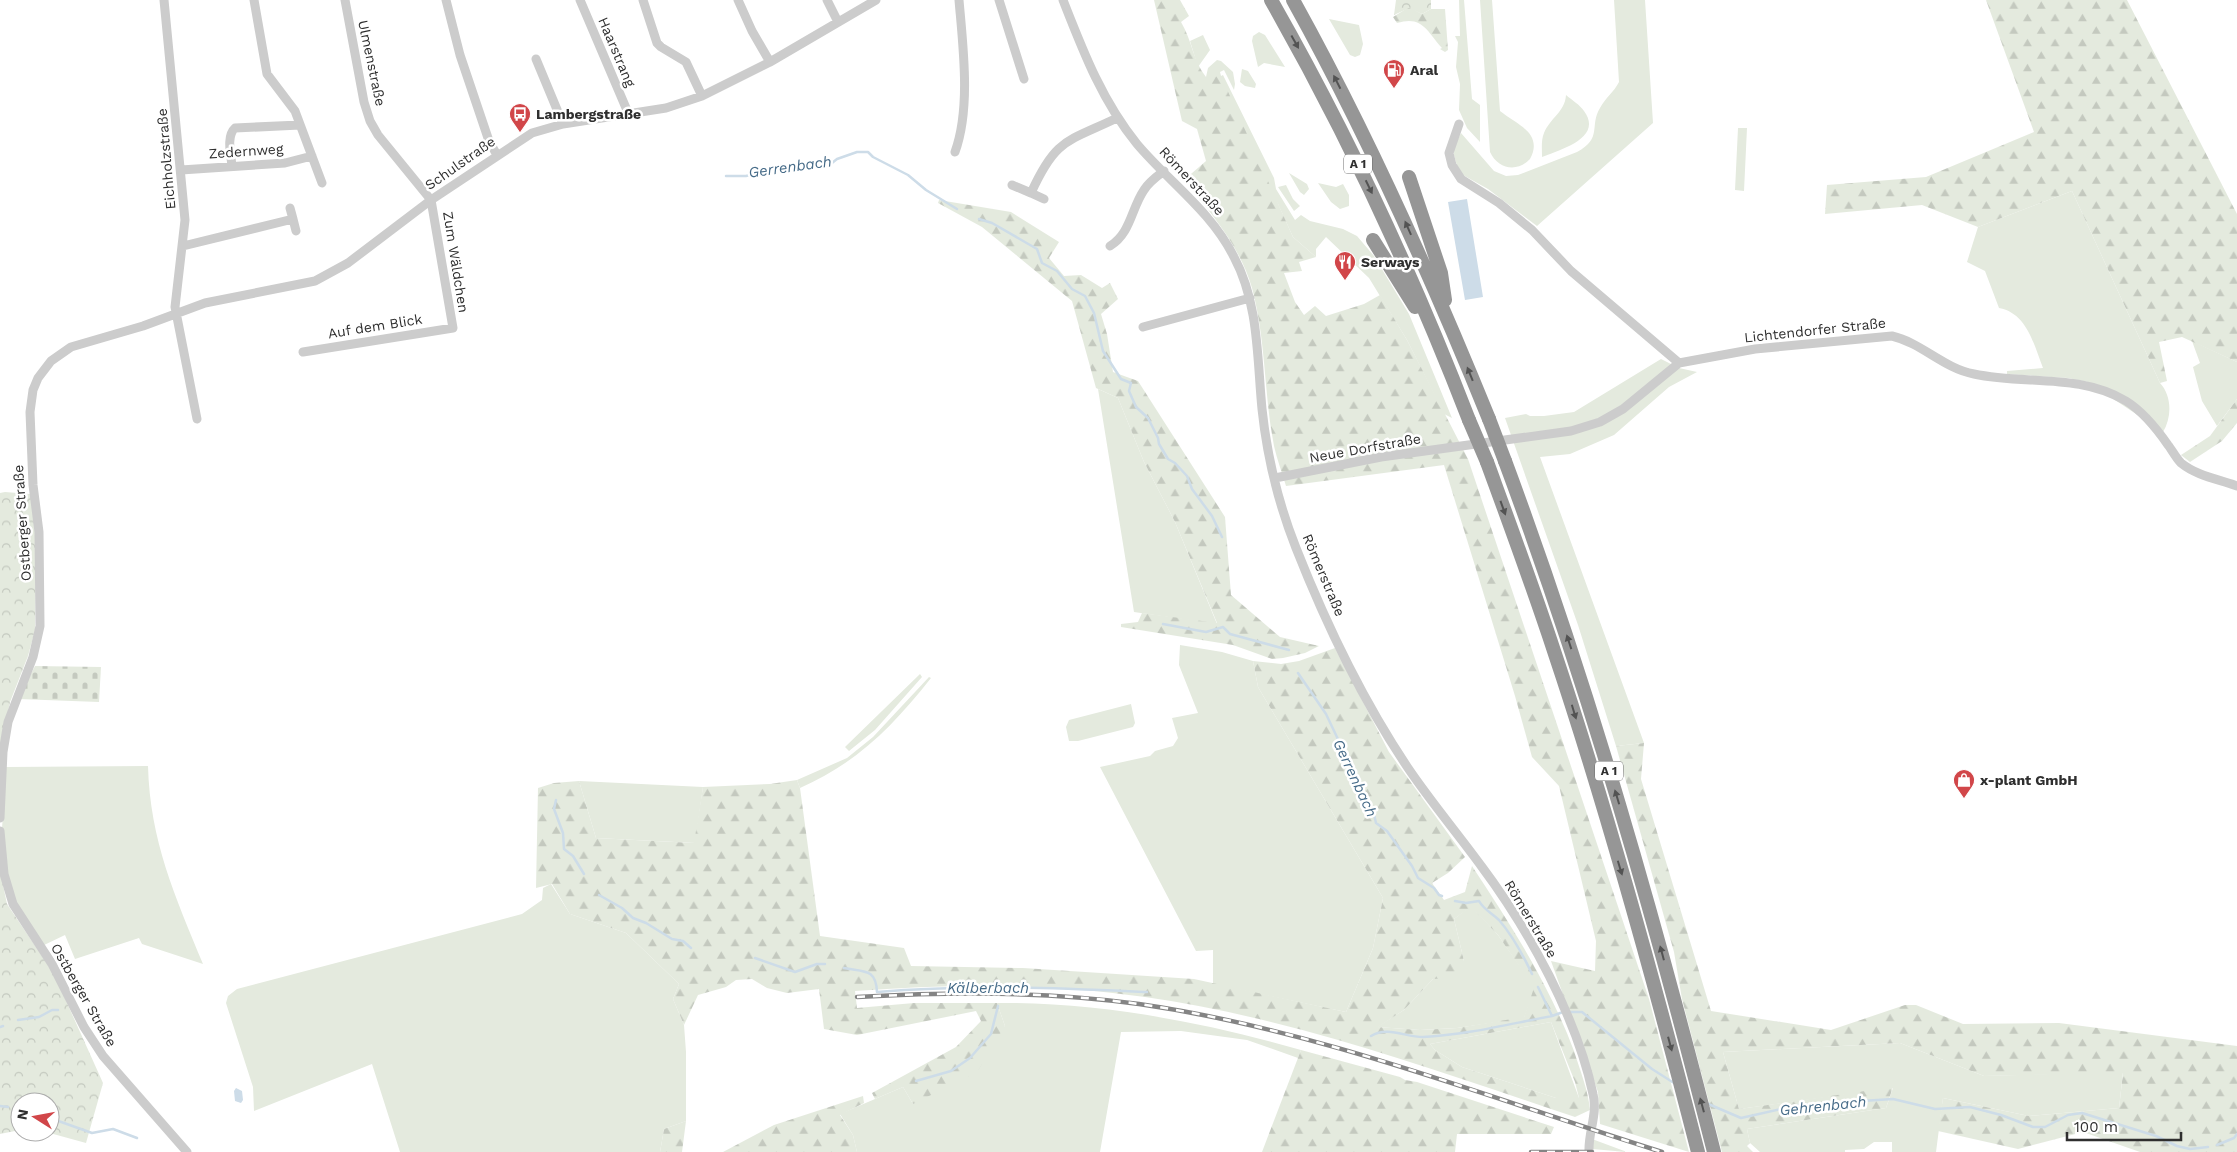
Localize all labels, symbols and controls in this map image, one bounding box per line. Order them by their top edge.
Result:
street label: Haarstrang [595,15,639,90]
street label: Ulmenstraße [355,18,389,108]
one-way arrow [1291,36,1300,49]
fuel station icon: Aral [1382,58,1406,89]
place label: Aral [1410,62,1439,78]
one-way arrow [1333,75,1341,89]
bus stop icon: Lambergstraße [508,102,532,133]
place label: Lambergstraße [536,106,641,122]
street label: Eichholzstraße [154,108,178,210]
street label: Schulstraße [422,133,498,193]
street label: Zedernweg [208,140,284,162]
street label: Römerstraße [1156,143,1228,219]
water label: Gerrenbach [747,152,833,182]
road number: A 1 [1344,154,1372,173]
one-way arrow [1365,180,1373,194]
street label: Zum Wäldchen [440,210,472,314]
one-way arrow [1403,221,1411,235]
restaurant icon: Serways [1333,250,1357,281]
place label: Serways [1361,254,1420,270]
street label: Auf dem Blick [327,311,423,341]
street label: Lichtendorfer Straße [1743,315,1887,345]
one-way arrow [1466,367,1474,381]
street label: Neue Dorfstraße [1308,430,1422,466]
street label: Ostberger Straße [10,464,34,582]
one-way arrow [1499,501,1507,516]
street label: Römerstraße [1299,532,1349,618]
one-way arrow [1564,634,1572,649]
one-way arrow [1570,705,1578,720]
water label: Gerrenbach [1329,736,1381,820]
road number: A 1 [1595,761,1623,780]
shop icon: x-plant GmbH [1952,768,1976,799]
place label: x-plant GmbH [1980,772,2078,788]
one-way arrow [1613,790,1621,805]
one-way arrow [1617,860,1625,875]
street label: Römerstraße [1502,877,1560,961]
street label: Ostberger Straße [48,940,120,1050]
one-way arrow [1658,946,1666,961]
water label: Kälberbach [947,979,1029,997]
one-way arrow [1666,1037,1674,1052]
north arrow [10,1092,60,1142]
water label: Gehrenbach [1779,1093,1867,1119]
one-way arrow [1698,1097,1706,1112]
text: N [13,1108,31,1121]
scale bar [2067,1110,2181,1142]
text: 100 m [2074,1118,2118,1136]

